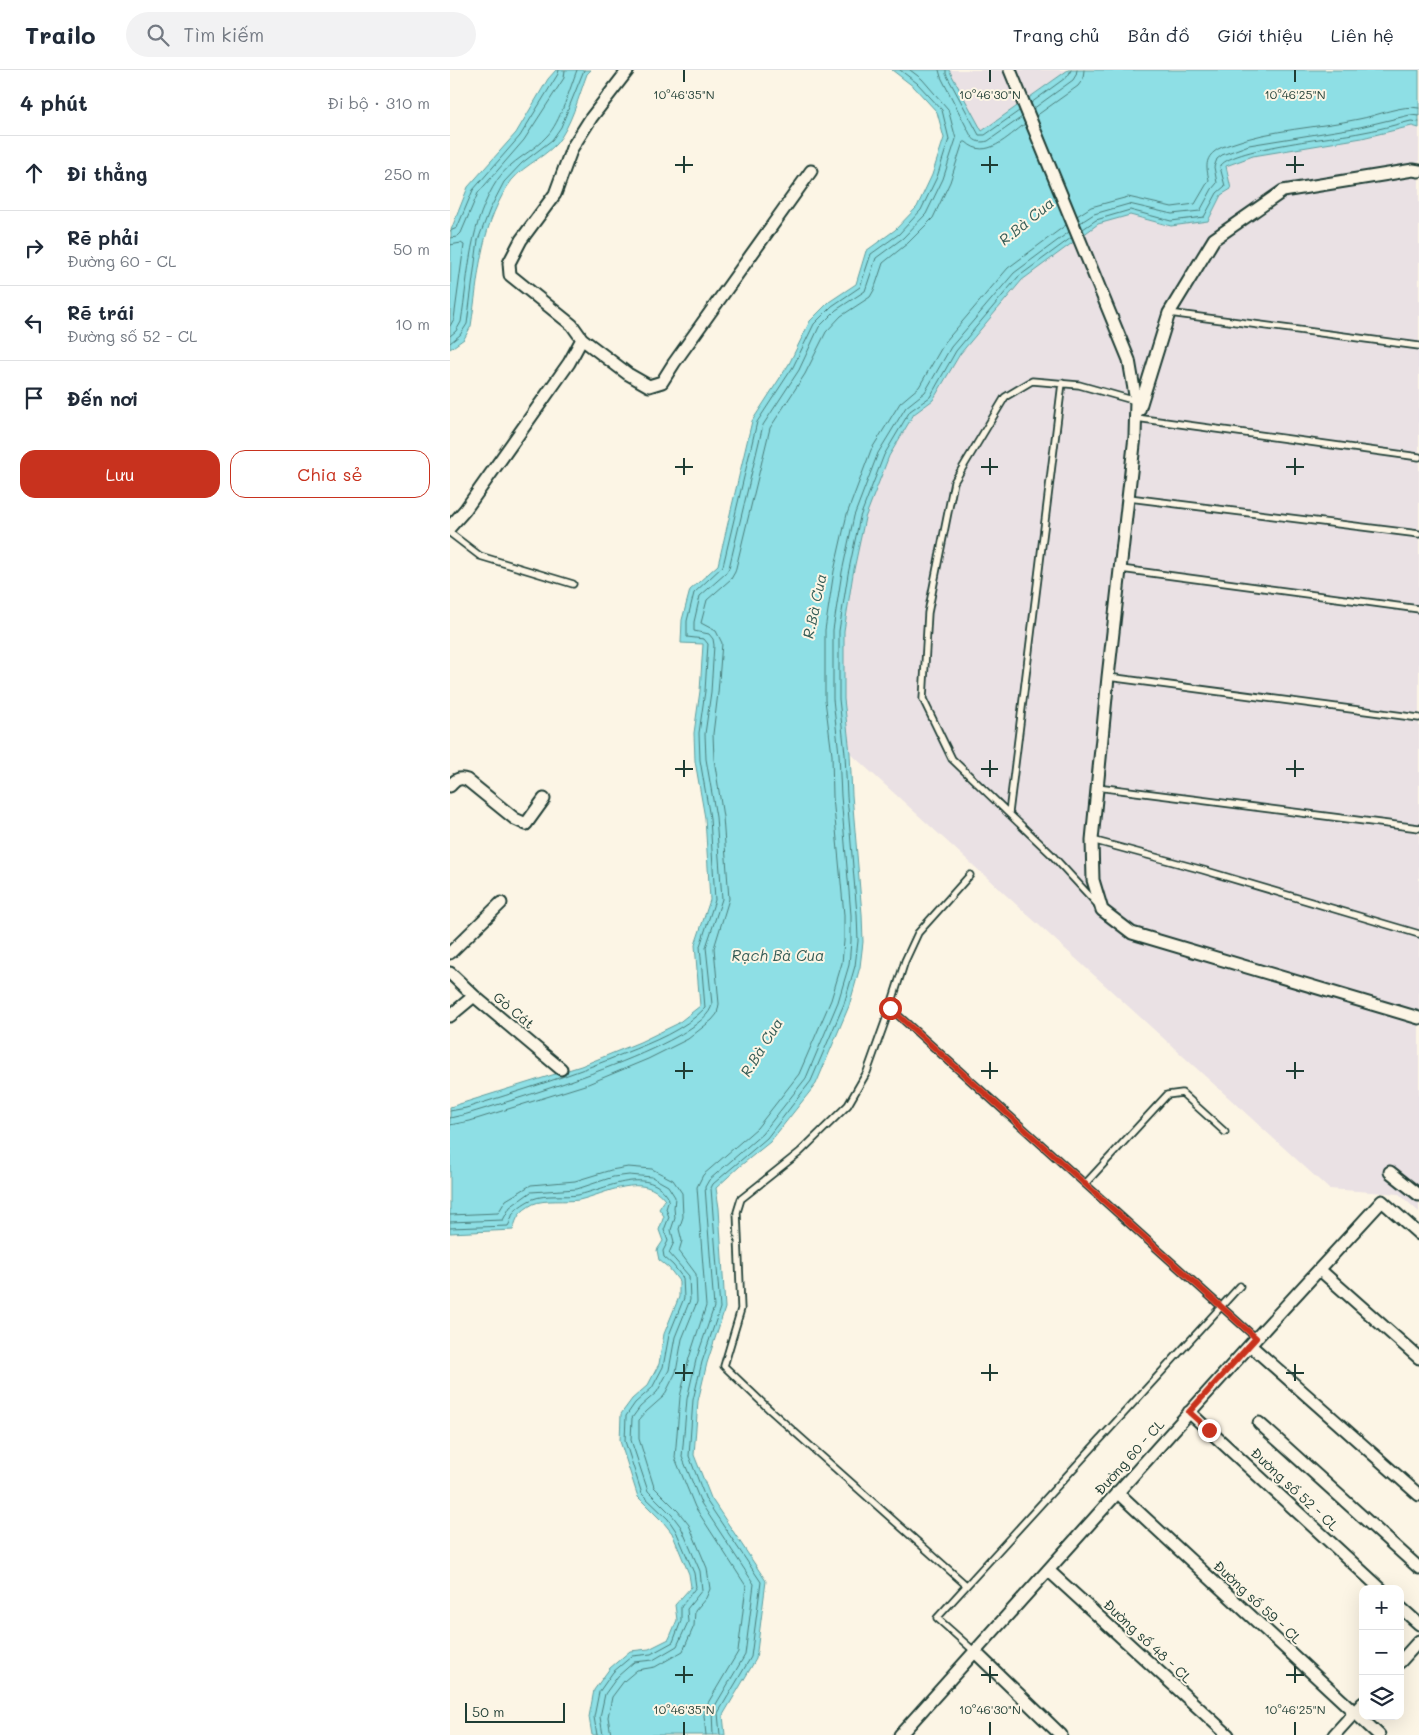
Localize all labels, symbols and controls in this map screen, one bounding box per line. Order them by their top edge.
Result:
search box [126,12,476,57]
text: Trailo [25,19,96,50]
icon: search [144,21,172,49]
text: Tìm kiếm [184,22,264,47]
text: Trang chủ [1013,23,1100,47]
text: Bản đồ [1128,23,1189,47]
text: Giới thiệu [1217,23,1303,47]
text: Liên hệ [1331,23,1394,47]
text: 10°46'35"N [653,86,715,102]
text: 10°46'30"N [959,86,1021,102]
text: 10°46'25"N [1264,86,1326,102]
text: 4 phút [20,89,88,116]
text: Đi bộ · 310 m [327,92,430,113]
icon: ahead [20,159,48,187]
text: Đi thẳng [67,161,147,186]
text: 250 m [384,163,430,184]
water label: R.Bà Cua [994,193,1058,249]
text: Rẽ phải [67,225,139,250]
icon: right [20,234,48,262]
text: 50 m [393,238,430,259]
text: Đường 60 - CL [67,250,176,271]
text: Rẽ trái [67,300,135,325]
icon: left [20,309,48,337]
text: 10 m [395,313,430,334]
text: Đường số 52 - CL [67,325,198,346]
icon: arrive [20,384,48,412]
text: Đến nơi [67,386,139,411]
button: Lưu [20,450,220,498]
button: Chia sẻ [230,450,430,498]
water label: R.Bà Cua [797,572,831,640]
water label: Rạch Bà Cua [732,945,824,965]
street label: Gò Cát [489,987,539,1033]
route start [879,997,902,1020]
water label: R.Bà Cua [735,1014,787,1080]
street label: Đường 60 - CL [1090,1415,1169,1499]
route end [1198,1419,1221,1442]
street label: Đường số 52 - CL [1247,1443,1344,1535]
street label: Đường số 59 - CL [1210,1556,1307,1648]
map controls [1359,1585,1404,1720]
button: + [1359,1585,1404,1630]
street label: Đường số 48 - CL [1099,1595,1197,1688]
button: − [1359,1630,1404,1675]
button: layers [1359,1675,1404,1720]
scale bar [465,1700,565,1723]
text: 10°46'35"N [653,1701,715,1717]
text: 10°46'30"N [959,1701,1021,1717]
text: 10°46'25"N [1264,1701,1326,1717]
text: 50 m [472,1702,504,1721]

